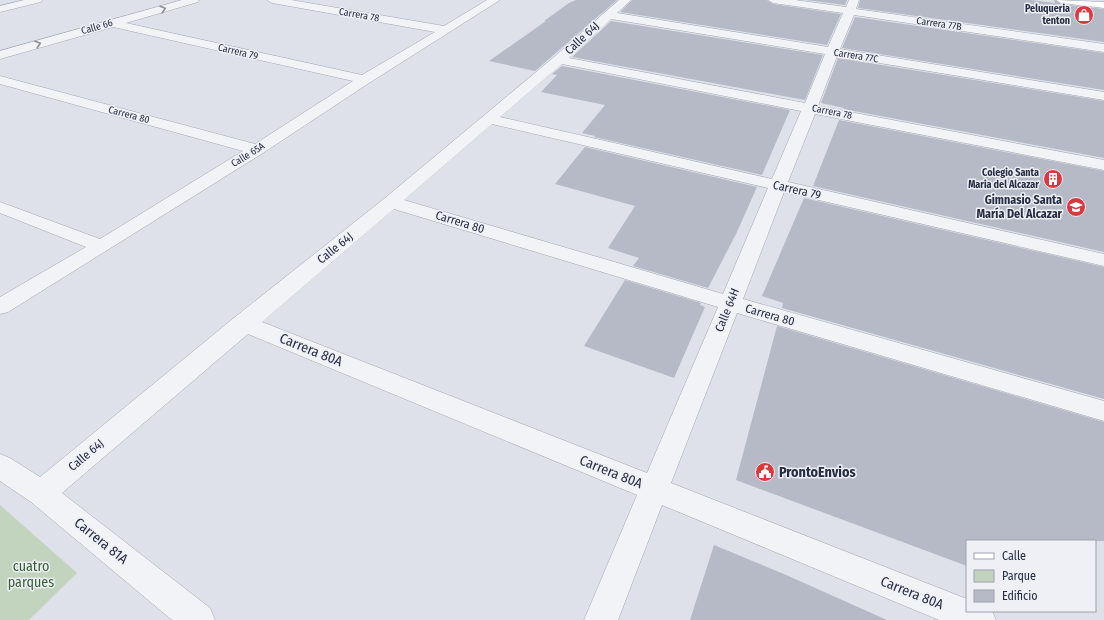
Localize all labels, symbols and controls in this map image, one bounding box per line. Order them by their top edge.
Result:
place label: Peluqueria tenton [1025,3,1070,27]
shop icon: Peluqueria tenton [1073,4,1095,26]
one-way arrow [159,5,166,14]
street label: Carrera 78 [338,6,380,24]
street label: Carrera 77B [916,15,963,33]
street label: Calle 66 [80,17,114,37]
street label: Calle 64J [562,19,602,57]
one-way arrow [34,40,41,49]
street label: Carrera 79 [217,42,259,62]
street label: Carrera 77C [833,47,879,65]
street label: Carrera 78 [811,102,853,122]
street label: Carrera 80 [107,104,151,126]
street label: Calle 65A [229,140,268,170]
place label: Colegio Santa Maria del Alcazar [968,167,1039,191]
building icon: Colegio Santa Maria del Alcazar [1042,168,1064,190]
street label: Carrera 79 [772,178,823,202]
place label: Gimnasio Santa María Del Alcazar [976,193,1063,221]
school or university icon: Gimnasio Santa María Del Alcazar [1065,196,1087,218]
street label: Carrera 80 [434,208,486,236]
street label: Calle 64J [314,229,356,267]
street label: Calle 64H [712,286,742,334]
street label: Carrera 80 [744,301,796,329]
street label: Carrera 80A [277,330,346,371]
street label: Calle 64J [66,436,106,474]
street label: Carrera 80A [577,452,646,493]
public building icon: ProntoEnvios [754,461,776,483]
place label: ProntoEnvios [779,464,856,481]
street label: Carrera 81A [71,514,132,568]
legend [966,540,1096,612]
text: Calle [1002,549,1026,563]
park label: cuatro parques [8,558,54,591]
text: Parque [1002,569,1036,583]
street label: Carrera 80A [878,573,947,614]
text: Edificio [1002,589,1038,603]

